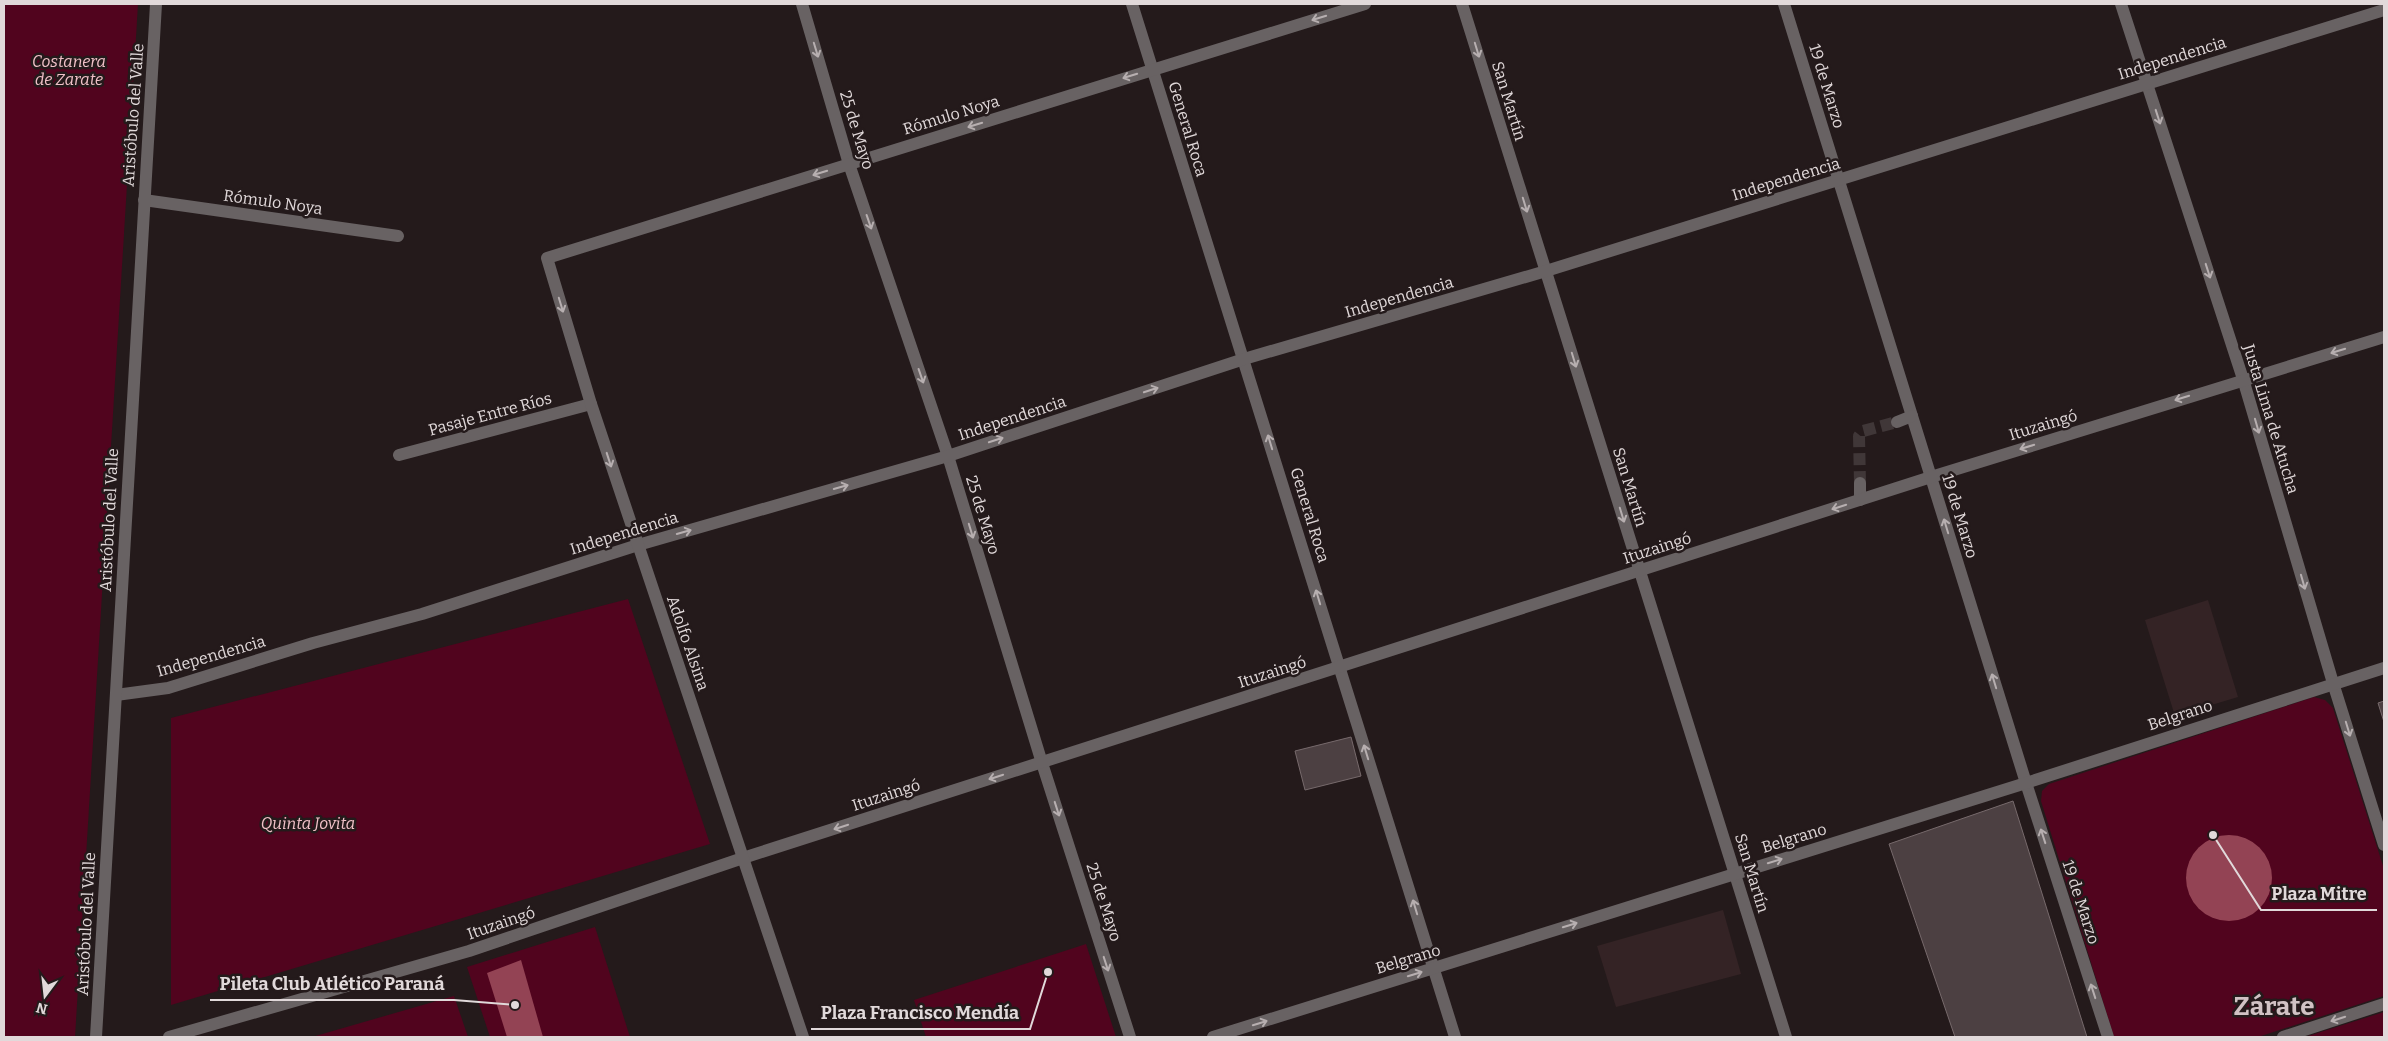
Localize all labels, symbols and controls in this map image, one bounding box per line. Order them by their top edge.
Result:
one-way arrow [1311,14,1327,23]
street label: Independencia [2116,32,2229,83]
one-way arrow [811,42,821,58]
one-way arrow [1472,42,1482,58]
street label: 19 de Marzo [1805,42,1849,130]
street label: Aristóbulo del Valle [119,43,147,187]
park label: Costanera de Zarate [32,52,106,89]
street label: San Martín [1488,59,1530,143]
one-way arrow [1122,72,1138,82]
street label: General Roca [1165,79,1212,179]
street label: 25 de Mayo [836,88,878,172]
street label: Rómulo Noya [901,91,1002,139]
one-way arrow [2153,108,2163,124]
one-way arrow [967,120,983,130]
street label: Independencia [1730,153,1843,204]
one-way arrow [812,168,828,178]
street label: Rómulo Noya [222,186,324,218]
one-way arrow [1521,197,1531,213]
one-way arrow [865,214,875,230]
one-way arrow [2204,263,2213,279]
street label: Independencia [1343,272,1456,322]
one-way arrow [556,296,566,312]
street label: Justa Lima de Atucha [2239,341,2303,496]
one-way arrow [2330,346,2346,356]
one-way arrow [1569,352,1579,368]
one-way arrow [917,368,927,384]
one-way arrow [1142,384,1158,394]
street label: Pasaje Entre Ríos [426,388,554,440]
street label: Independencia [956,392,1068,444]
one-way arrow [2175,394,2191,404]
street label: Ituzaingó [2007,406,2079,444]
one-way arrow [2253,418,2263,434]
one-way arrow [1264,434,1274,450]
one-way arrow [988,435,1004,445]
one-way arrow [2019,442,2035,452]
street label: San Martín [1609,445,1651,529]
street label: Aristóbulo del Valle [96,448,122,592]
one-way arrow [605,452,614,467]
street label: General Roca [1287,465,1334,565]
street label: 19 de Marzo [1938,472,1982,560]
street label: 25 de Mayo [962,473,1004,557]
one-way arrow [832,482,848,491]
one-way arrow [1831,502,1847,512]
street label: Independencia [568,507,681,558]
one-way arrow [1618,507,1628,523]
one-way arrow [1941,518,1951,534]
one-way arrow [967,523,977,539]
one-way arrow [676,526,692,536]
street label: Ituzaingó [1621,528,1693,568]
one-way arrow [2299,574,2309,590]
one-way arrow [1313,590,1322,605]
street label: Adolfo Alsina [663,593,713,693]
street label: Independencia [155,631,268,681]
street label: Ituzaingó [1236,652,1308,692]
one-way arrow [1989,673,1999,689]
street label: Belgrano [2145,696,2215,734]
one-way arrow [2343,721,2353,737]
one-way arrow [1361,744,1371,760]
one-way arrow [988,773,1004,783]
street label: Ituzaingó [850,775,922,815]
one-way arrow [1053,801,1062,817]
park label: Quinta Jovita [261,814,355,833]
street label: Belgrano [1759,819,1829,857]
one-way arrow [833,822,849,832]
one-way arrow [2038,829,2047,844]
street label: San Martín [1731,831,1773,915]
street label: Aristóbulo del Valle [73,852,99,996]
one-way arrow [1767,856,1783,865]
street label: 19 de Marzo [2058,858,2104,946]
street label: 25 de Mayo [1082,860,1126,944]
callout: Plaza Mitre [2261,877,2377,910]
text: Plaza Mitre [2271,883,2367,905]
one-way arrow [1409,900,1419,916]
street label: Ituzaingó [465,903,537,943]
one-way arrow [1562,920,1578,930]
street label: Belgrano [1373,940,1443,978]
one-way arrow [1102,956,1112,972]
callout: Pileta Club Atlético Paraná [210,967,454,1000]
one-way arrow [1407,969,1422,978]
north arrow [20,971,70,1021]
text: Pileta Club Atlético Paraná [220,973,444,995]
one-way arrow [2088,984,2097,999]
district label: Zárate [2234,991,2314,1022]
callout: Plaza Francisco Mendía [811,996,1030,1029]
text: N [34,998,49,1018]
text: Plaza Francisco Mendía [821,1002,1019,1024]
one-way arrow [2330,1015,2346,1025]
one-way arrow [1252,1017,1268,1027]

